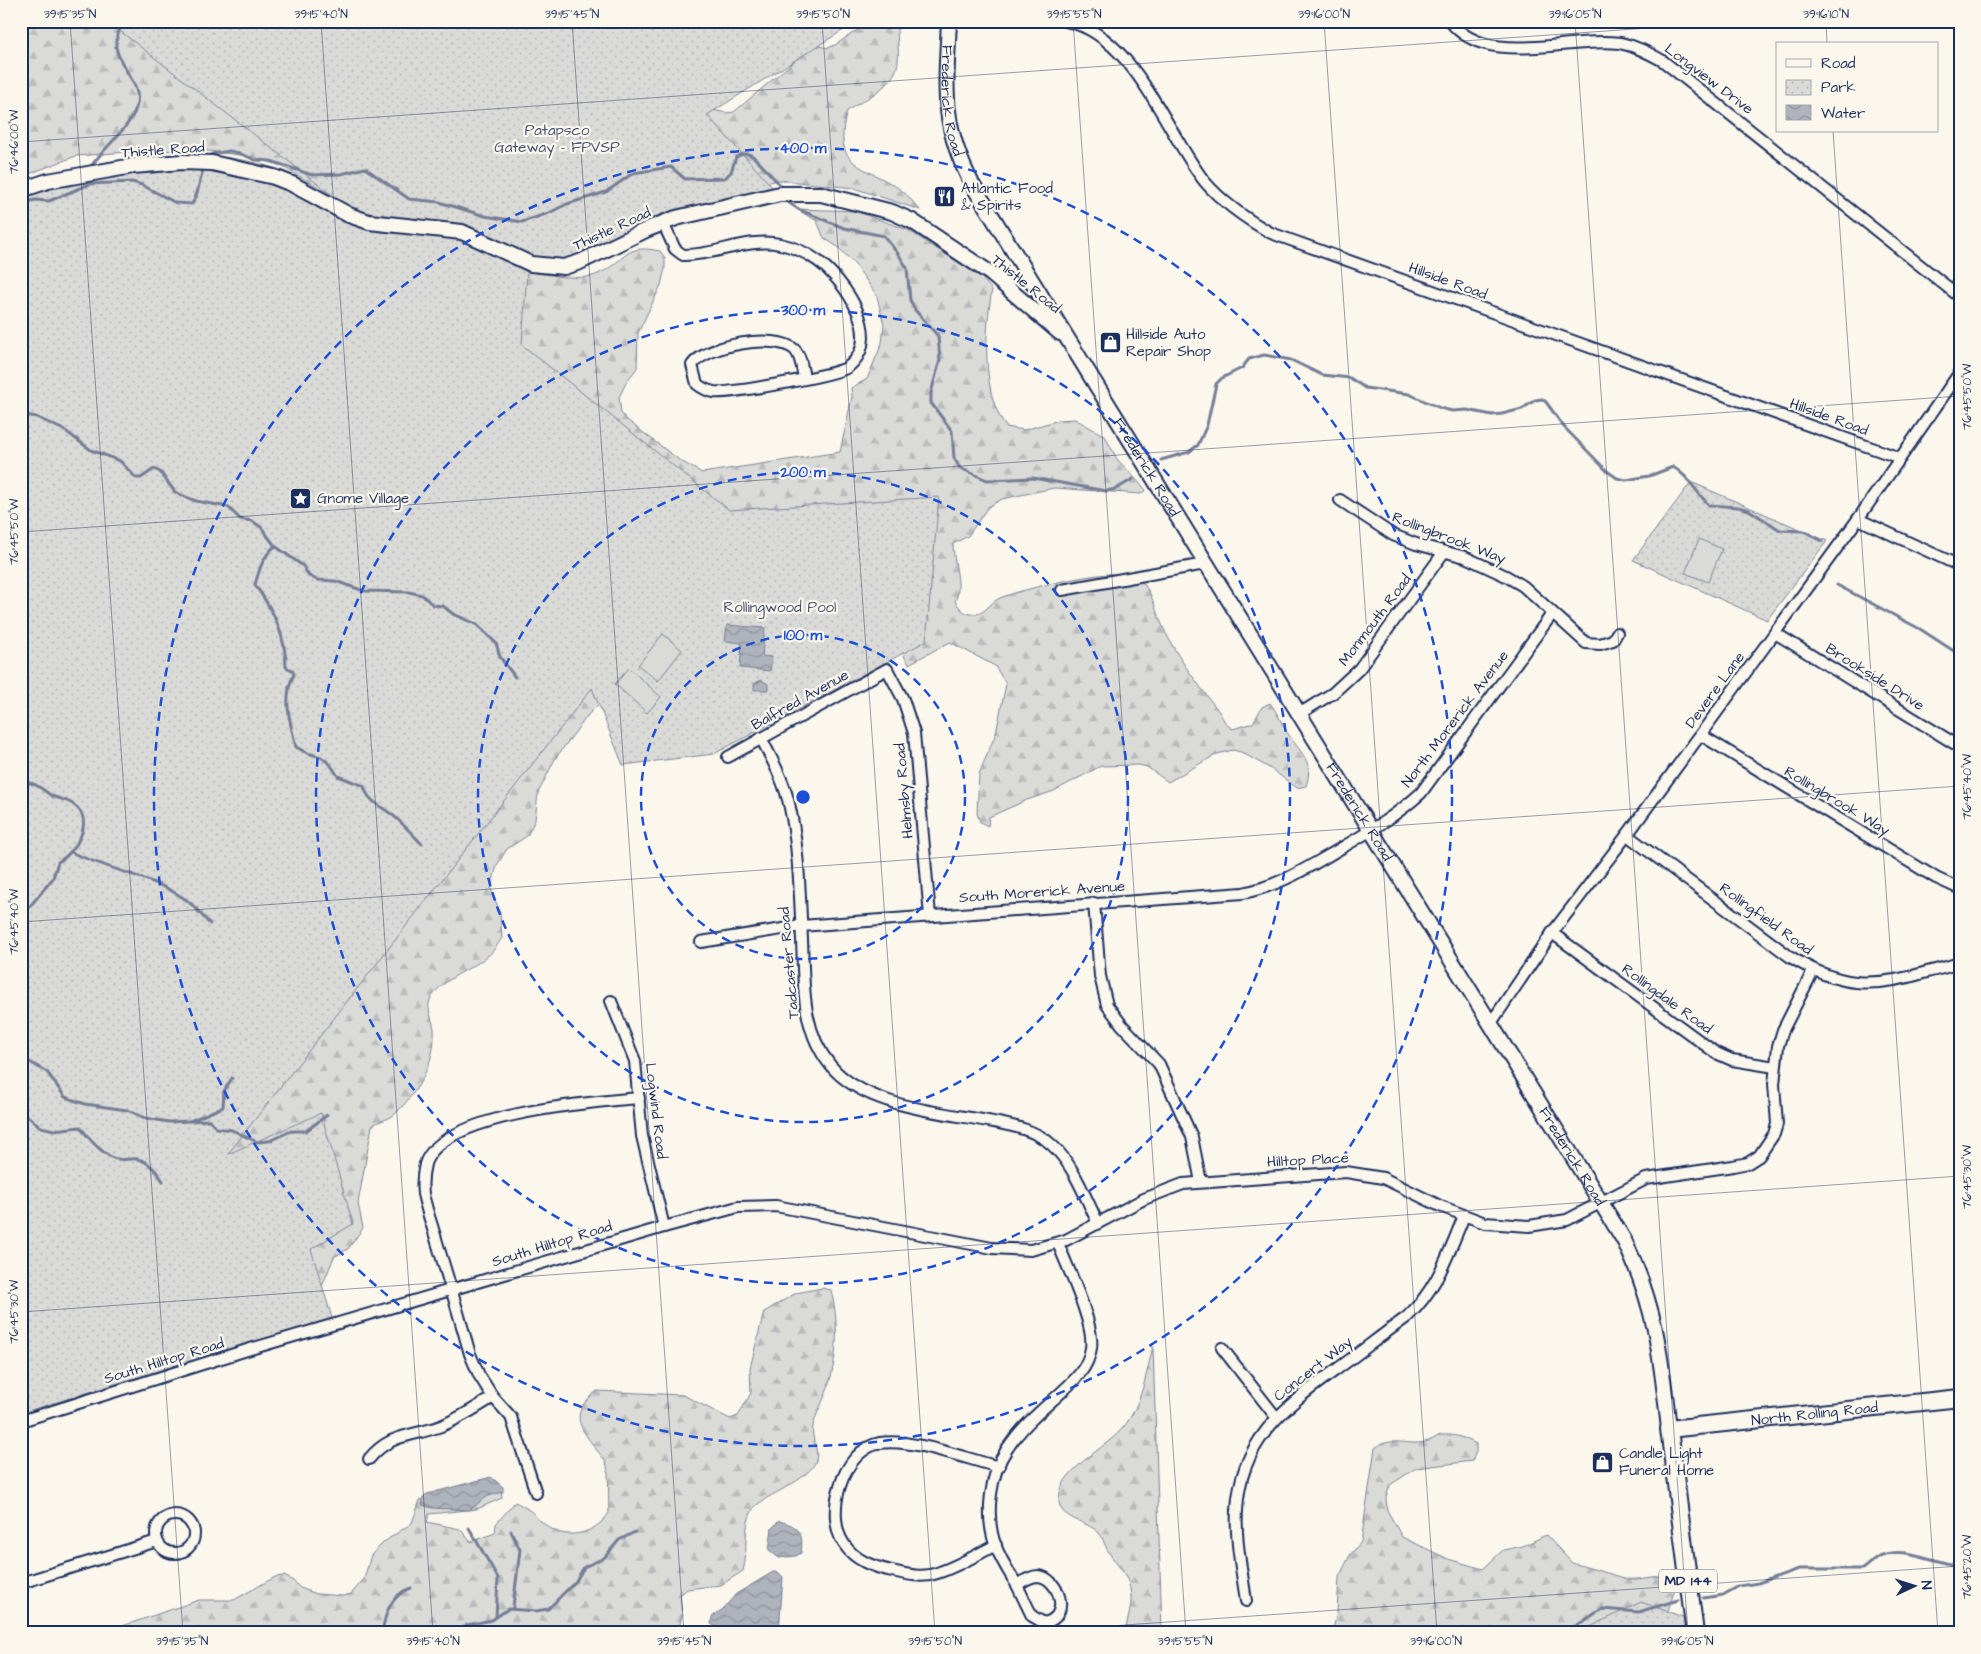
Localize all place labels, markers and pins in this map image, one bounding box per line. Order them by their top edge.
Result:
place label: Atlantic Food & Spirits [961,178,1053,216]
restaurant icon: Atlantic Food & Spirits [933,185,957,209]
place label: Hillside Auto Repair Shop [1126,324,1211,362]
shop icon: Hillside Auto Repair Shop [1098,331,1122,355]
place icon: Gnome Village [289,486,313,510]
place label: Gnome Village [317,488,409,510]
centre of rings [794,788,812,806]
place label: Candle Light Funeral Home [1619,1443,1714,1481]
shop icon: Candle Light Funeral Home [1591,1450,1615,1474]

